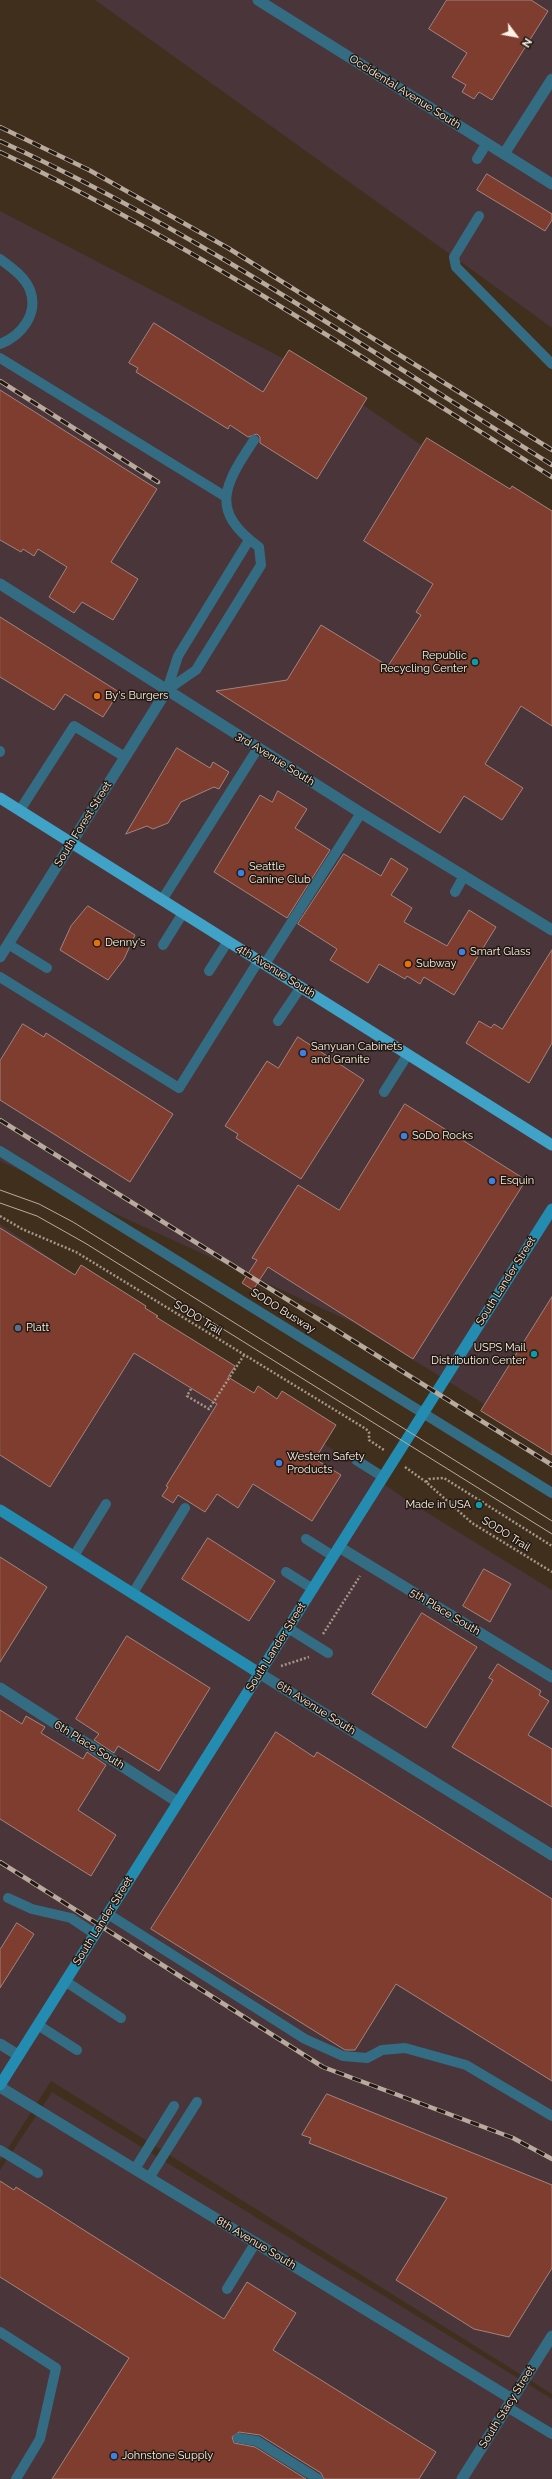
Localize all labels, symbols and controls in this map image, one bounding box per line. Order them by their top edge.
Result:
north arrow [496,16,536,56]
text: N [519,36,534,50]
street label: Occidental Avenue South [347,52,463,132]
place label: Republic Recycling Center [380,649,467,675]
marker: Republic Recycling Center [470,657,480,667]
place label: By's Burgers [105,689,168,703]
marker: By's Burgers [92,691,102,701]
street label: 3rd Avenue South [233,729,317,789]
street label: South Forest Street [51,779,115,869]
place label: Seattle Canine Club [249,860,311,886]
marker: Seattle Canine Club [236,868,246,878]
place label: Denny's [105,936,145,950]
marker: Denny's [92,938,102,948]
street label: 4th Avenue South [234,942,318,1000]
place label: Smart Glass [470,945,531,959]
marker: Smart Glass [457,947,467,957]
place label: Subway [416,957,456,971]
marker: Subway [403,959,413,969]
place label: Sanyuan Cabinets and Granite [311,1040,402,1066]
marker: Sanyuan Cabinets and Granite [298,1048,308,1058]
place label: SoDo Rocks [412,1129,473,1143]
marker: SoDo Rocks [399,1131,409,1141]
place label: Esquin [500,1174,534,1188]
marker: Esquin [487,1176,497,1186]
street label: South Lander Street [473,1234,539,1328]
street label: SODO Busway [248,1286,318,1336]
street label: SODO Trail [171,1298,225,1338]
place label: Platt [26,1321,49,1335]
marker: Platt [13,1323,23,1333]
place label: USPS Mail Distribution Center [431,1341,526,1367]
marker: USPS Mail Distribution Center [529,1349,539,1359]
place label: Western Safety Products [287,1450,365,1476]
marker: Western Safety Products [274,1458,284,1468]
place label: Made in USA [405,1498,471,1512]
marker: Made in USA [474,1500,484,1510]
street label: SODO Trail [479,1514,533,1554]
street label: 5th Place South [407,1586,483,1638]
street label: South Lander Street [243,1600,309,1694]
street label: 6th Avenue South [274,1678,358,1738]
street label: 6th Place South [51,1718,127,1772]
street label: South Lander Street [70,1874,136,1968]
street label: 8th Avenue South [214,2214,298,2272]
street label: South Stacy Street [476,2364,538,2450]
place label: Johnstone Supply [122,2449,213,2463]
marker: Johnstone Supply [109,2451,119,2461]

